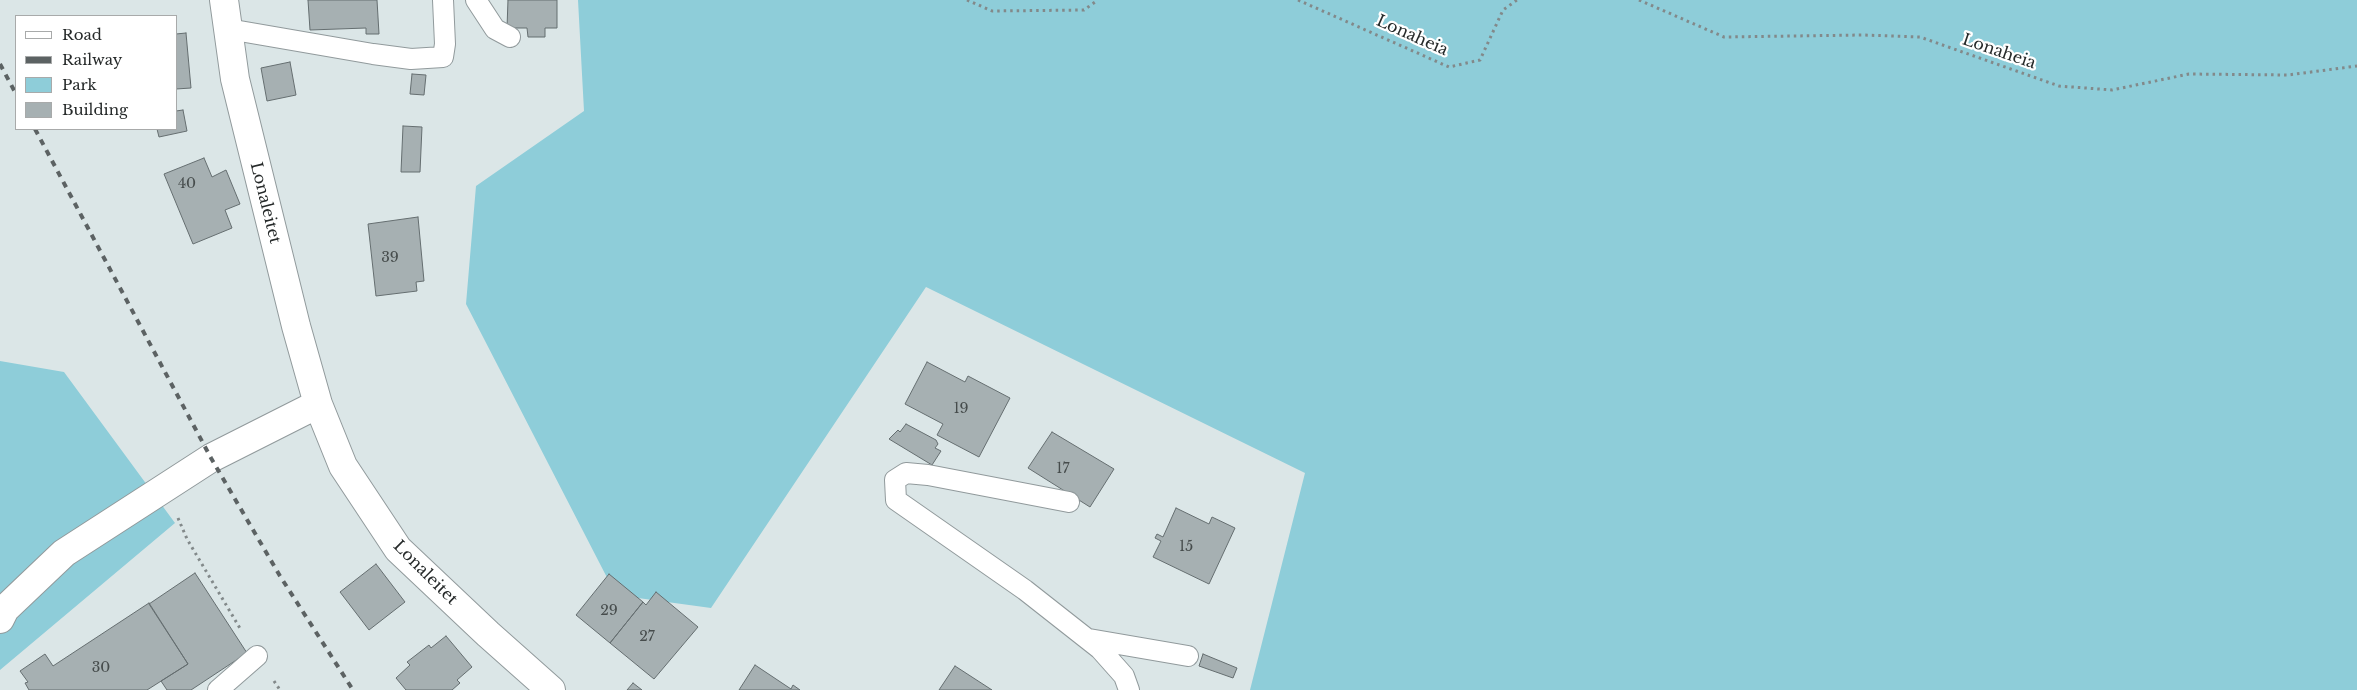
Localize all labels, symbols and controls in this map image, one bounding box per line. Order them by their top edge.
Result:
street label: Lonaheia [1373,12,1451,60]
legend [15,15,178,130]
text: Road [62,25,102,44]
street label: Lonaheia [1960,30,2038,74]
text: Railway [62,50,122,69]
text: Park [62,75,97,94]
text: Building [62,100,128,119]
street label: Lonaleitet [246,160,284,246]
house number: 40 [178,176,196,192]
house number: 39 [381,250,399,266]
house number: 19 [953,401,969,417]
house number: 17 [1056,461,1070,477]
street label: Lonaleitet [389,537,461,609]
house number: 15 [1179,539,1193,555]
house number: 29 [600,603,618,619]
house number: 27 [639,629,655,645]
house number: 30 [92,660,110,676]

